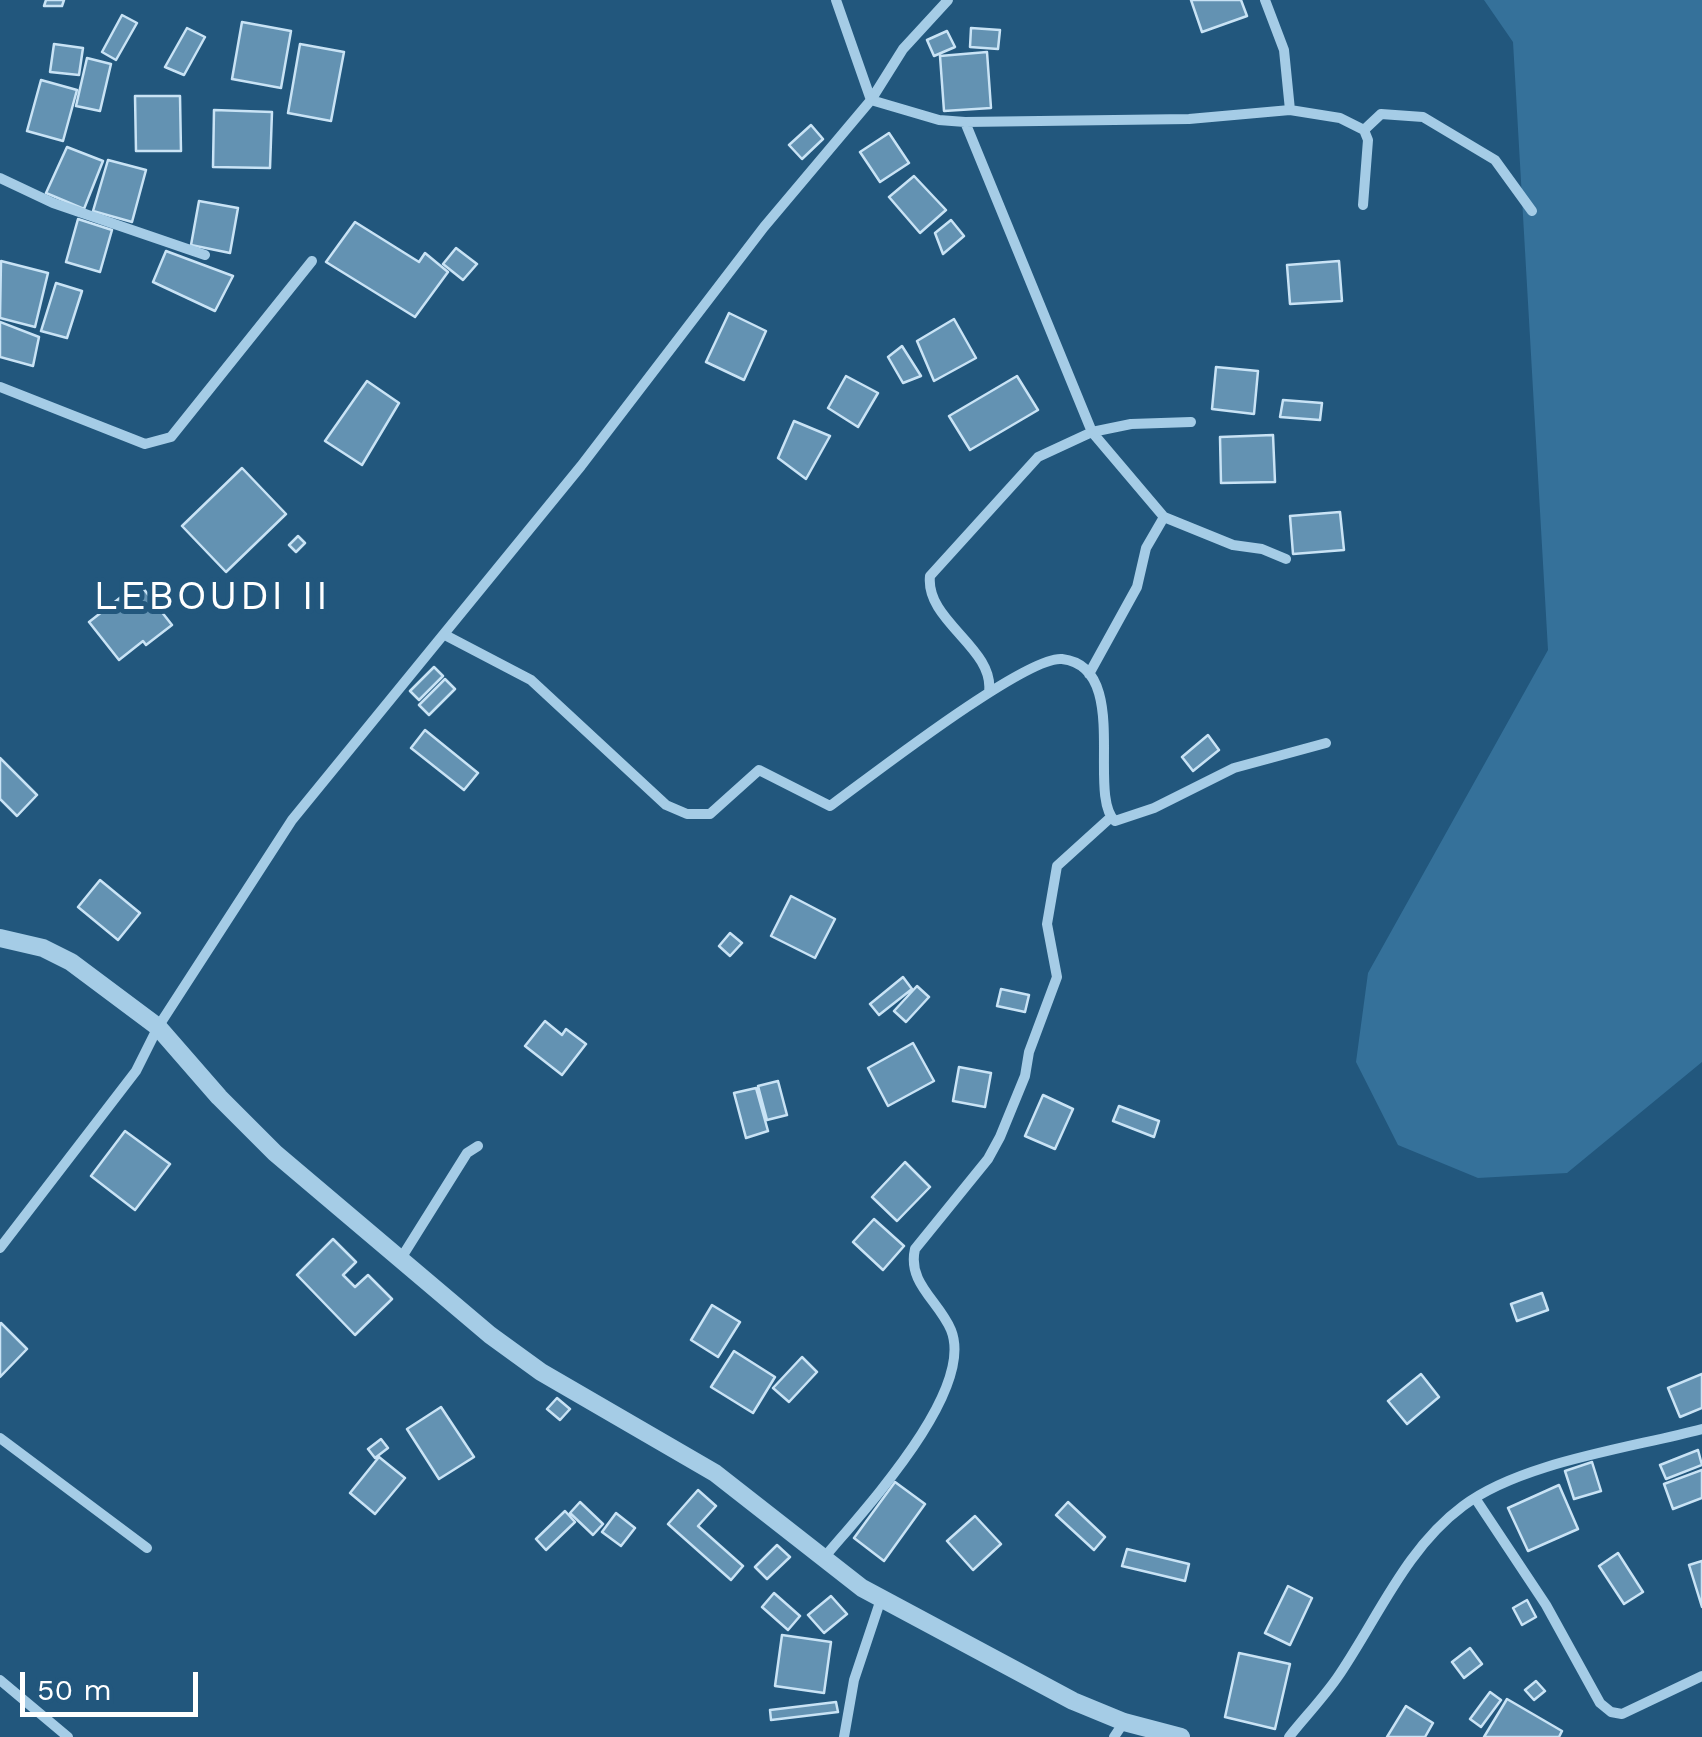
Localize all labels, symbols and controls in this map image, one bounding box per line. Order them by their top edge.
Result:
district label: LEBOUDI II [94,573,330,621]
scale bar [25,1652,202,1714]
text: 50 m [37,1672,112,1707]

